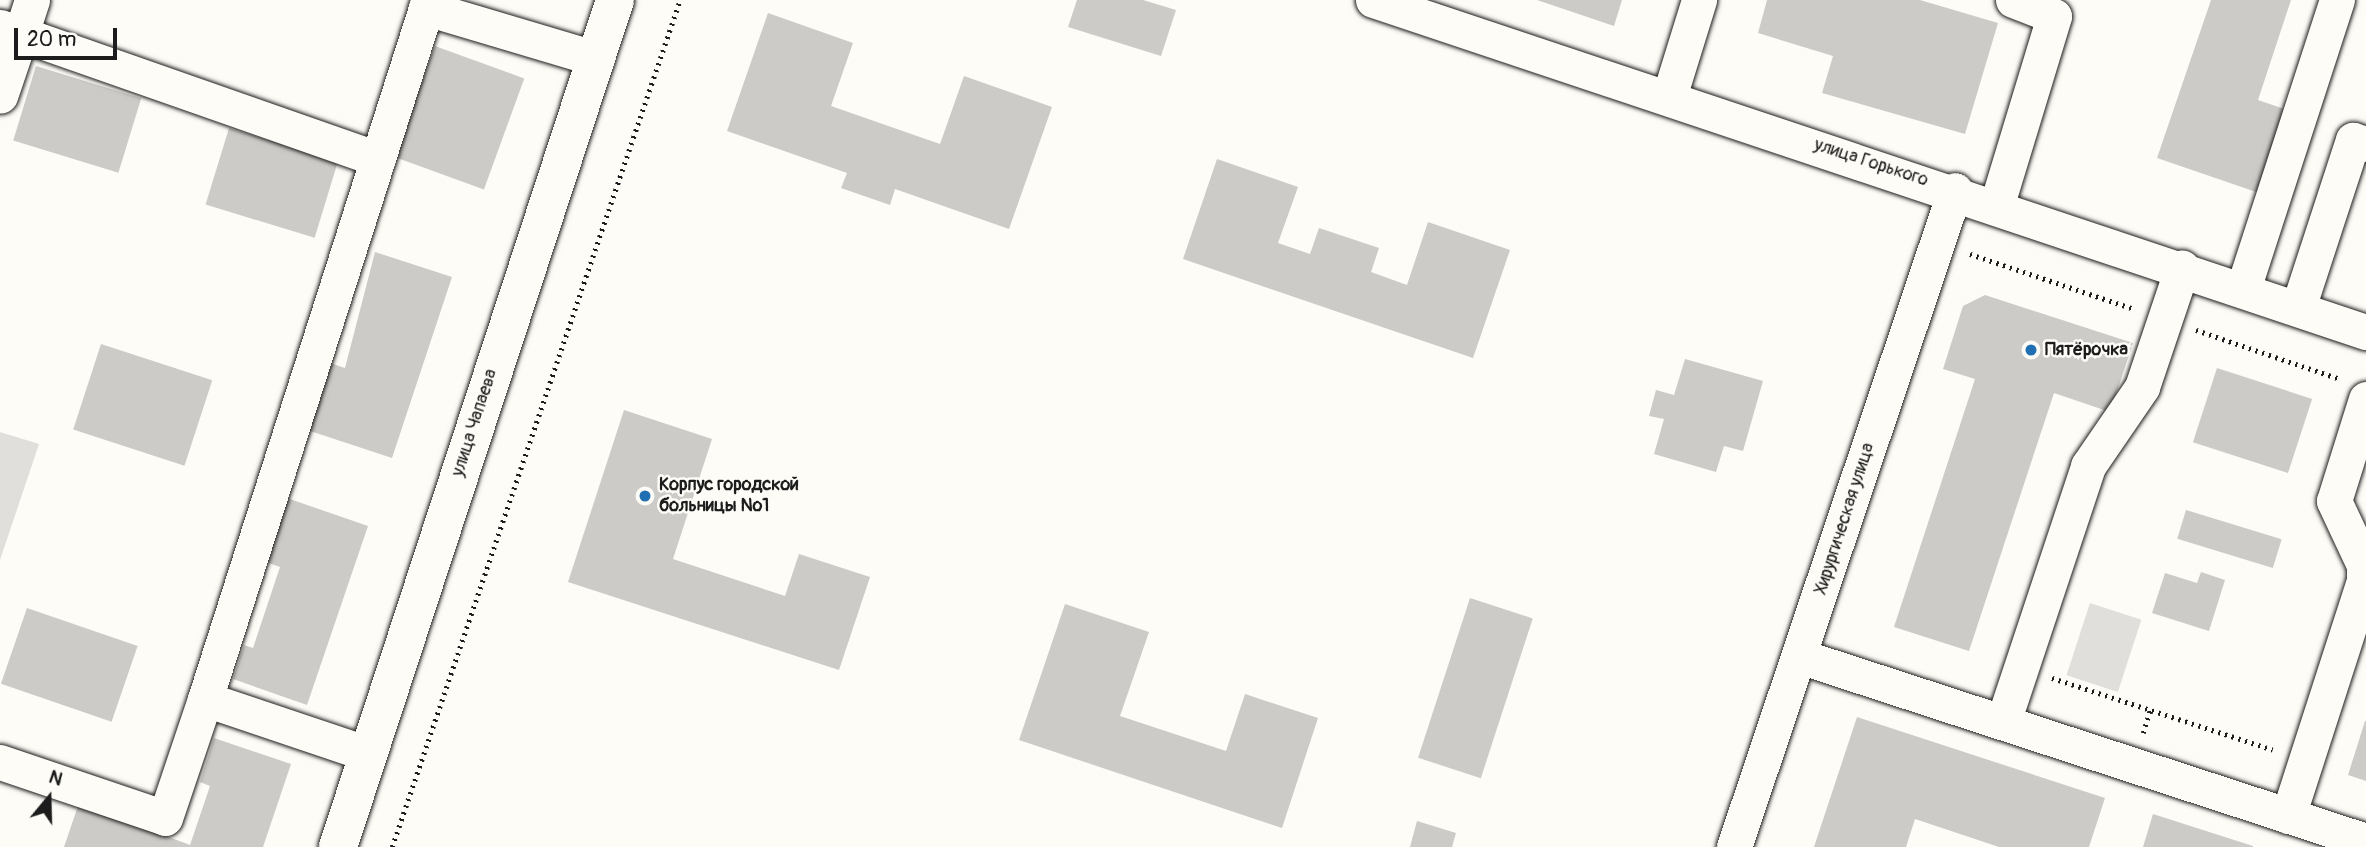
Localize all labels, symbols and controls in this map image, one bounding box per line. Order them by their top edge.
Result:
scale bar [18,14,121,58]
text: 20 m [27,26,76,53]
street label: улица Горького [1811,134,1931,192]
place label: Пятёрочка [2045,339,2128,361]
marker: Пятёрочка [2023,342,2039,358]
street label: улица Чапаева [447,367,503,479]
street label: Хирургическая улица [1810,440,1880,598]
place label: Корпус городской больницы №1 [659,475,799,518]
marker: Корпус городской больницы №1 [637,488,653,504]
north arrow [14,763,84,833]
text: N [46,765,66,792]

